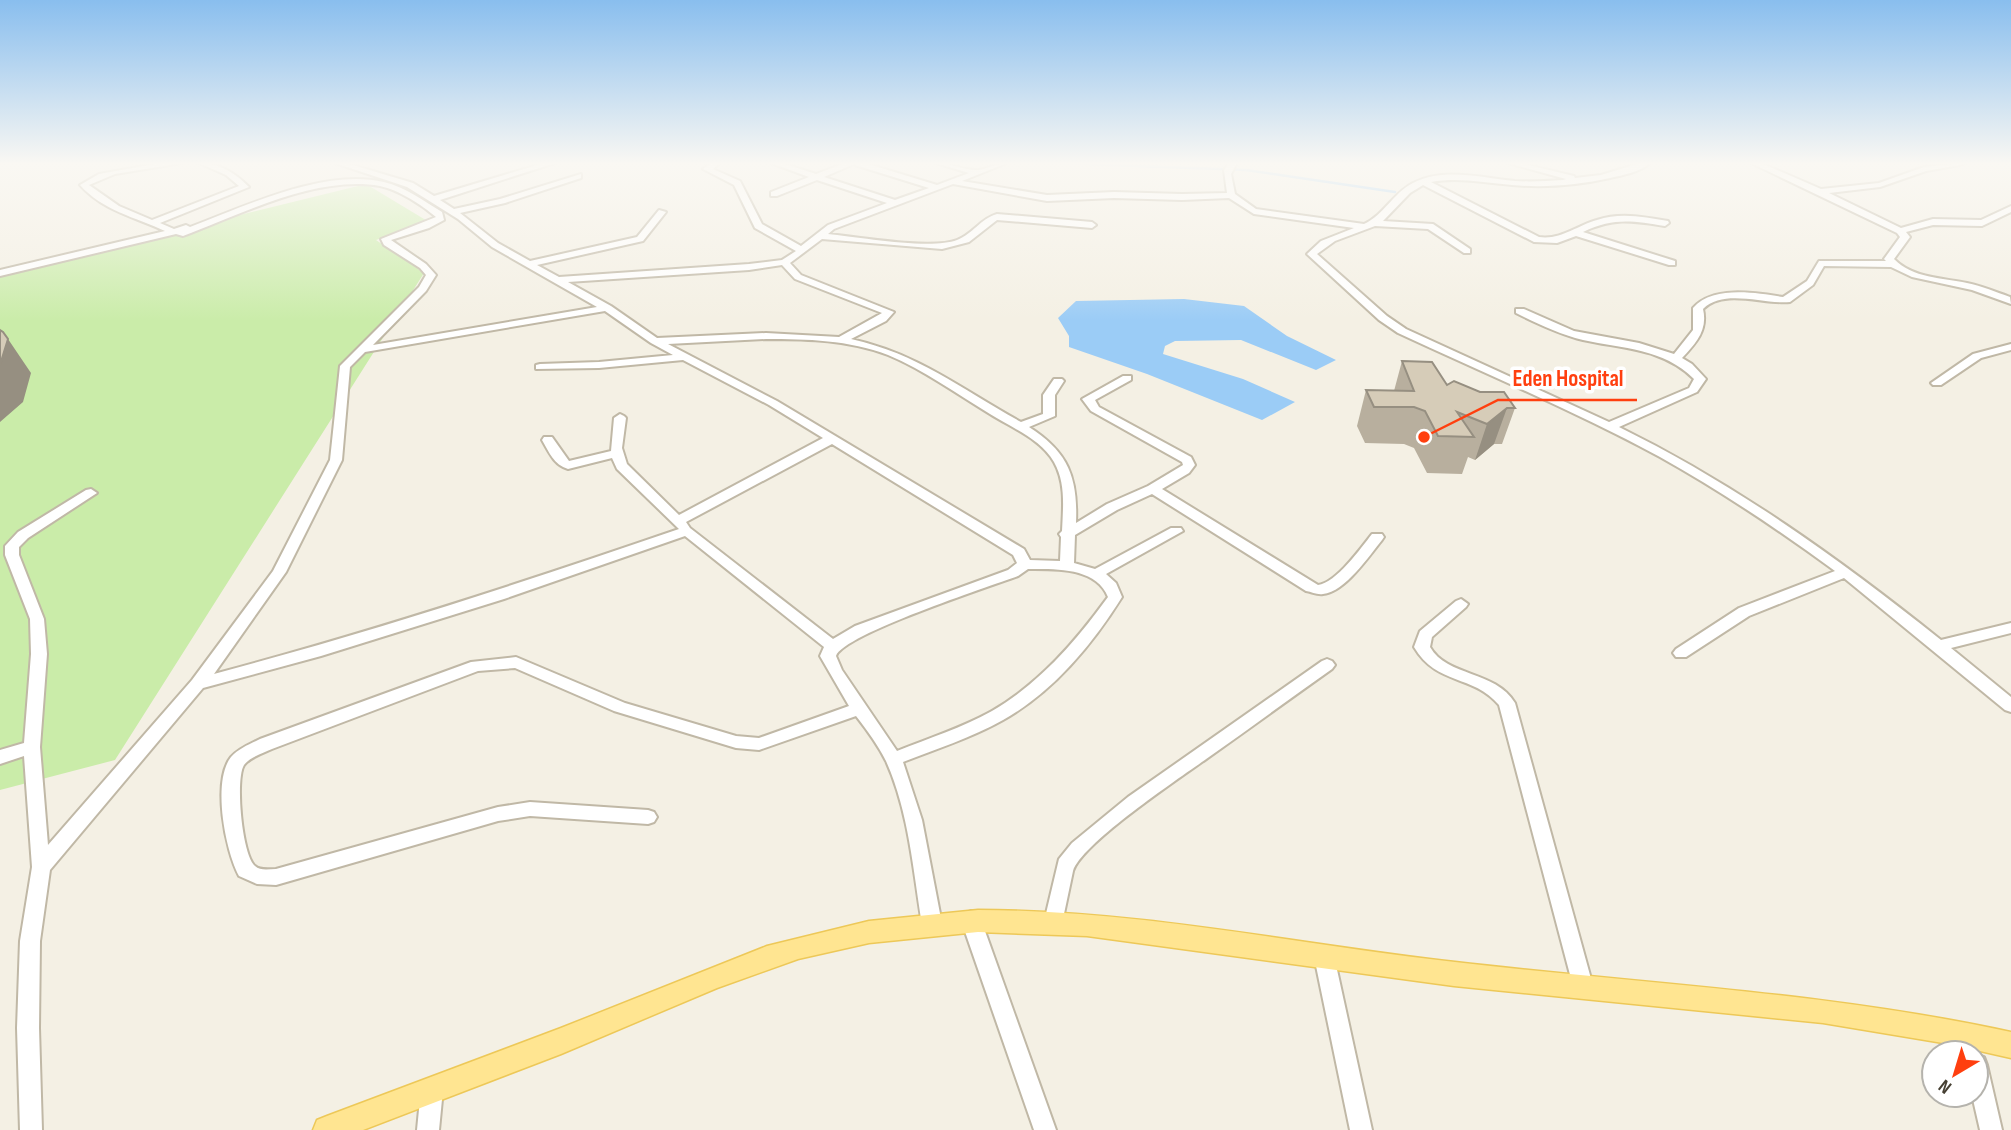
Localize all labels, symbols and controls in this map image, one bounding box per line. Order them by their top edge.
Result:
callout: Eden Hospital [1498,356,1637,400]
text: Eden Hospital [1513,365,1623,393]
north arrow [1920,1039,1990,1109]
text: N [1934,1074,1957,1098]

